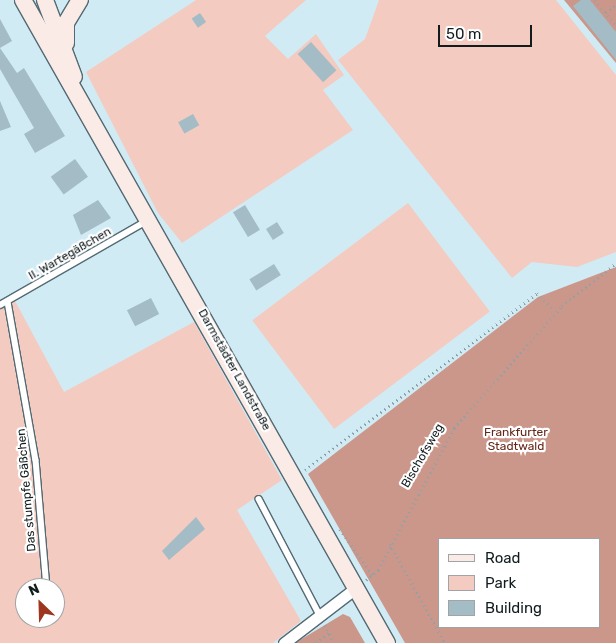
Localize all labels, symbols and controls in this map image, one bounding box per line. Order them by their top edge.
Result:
scale bar [441,15,535,47]
text: 50 m [446,25,481,43]
street label: II. Wartegäßchen [26,224,114,284]
street label: Darmstädter Landstraße [194,307,274,433]
street label: Bischofsweg [399,421,447,491]
park label: Frankfurter Stadtwald [484,426,548,454]
street label: Das stumpfe Gäßchen [14,428,40,552]
legend [438,538,601,628]
text: Road [485,549,521,567]
text: Park [485,574,516,592]
north arrow [15,578,65,628]
text: N [26,580,42,600]
text: Building [485,599,542,617]

